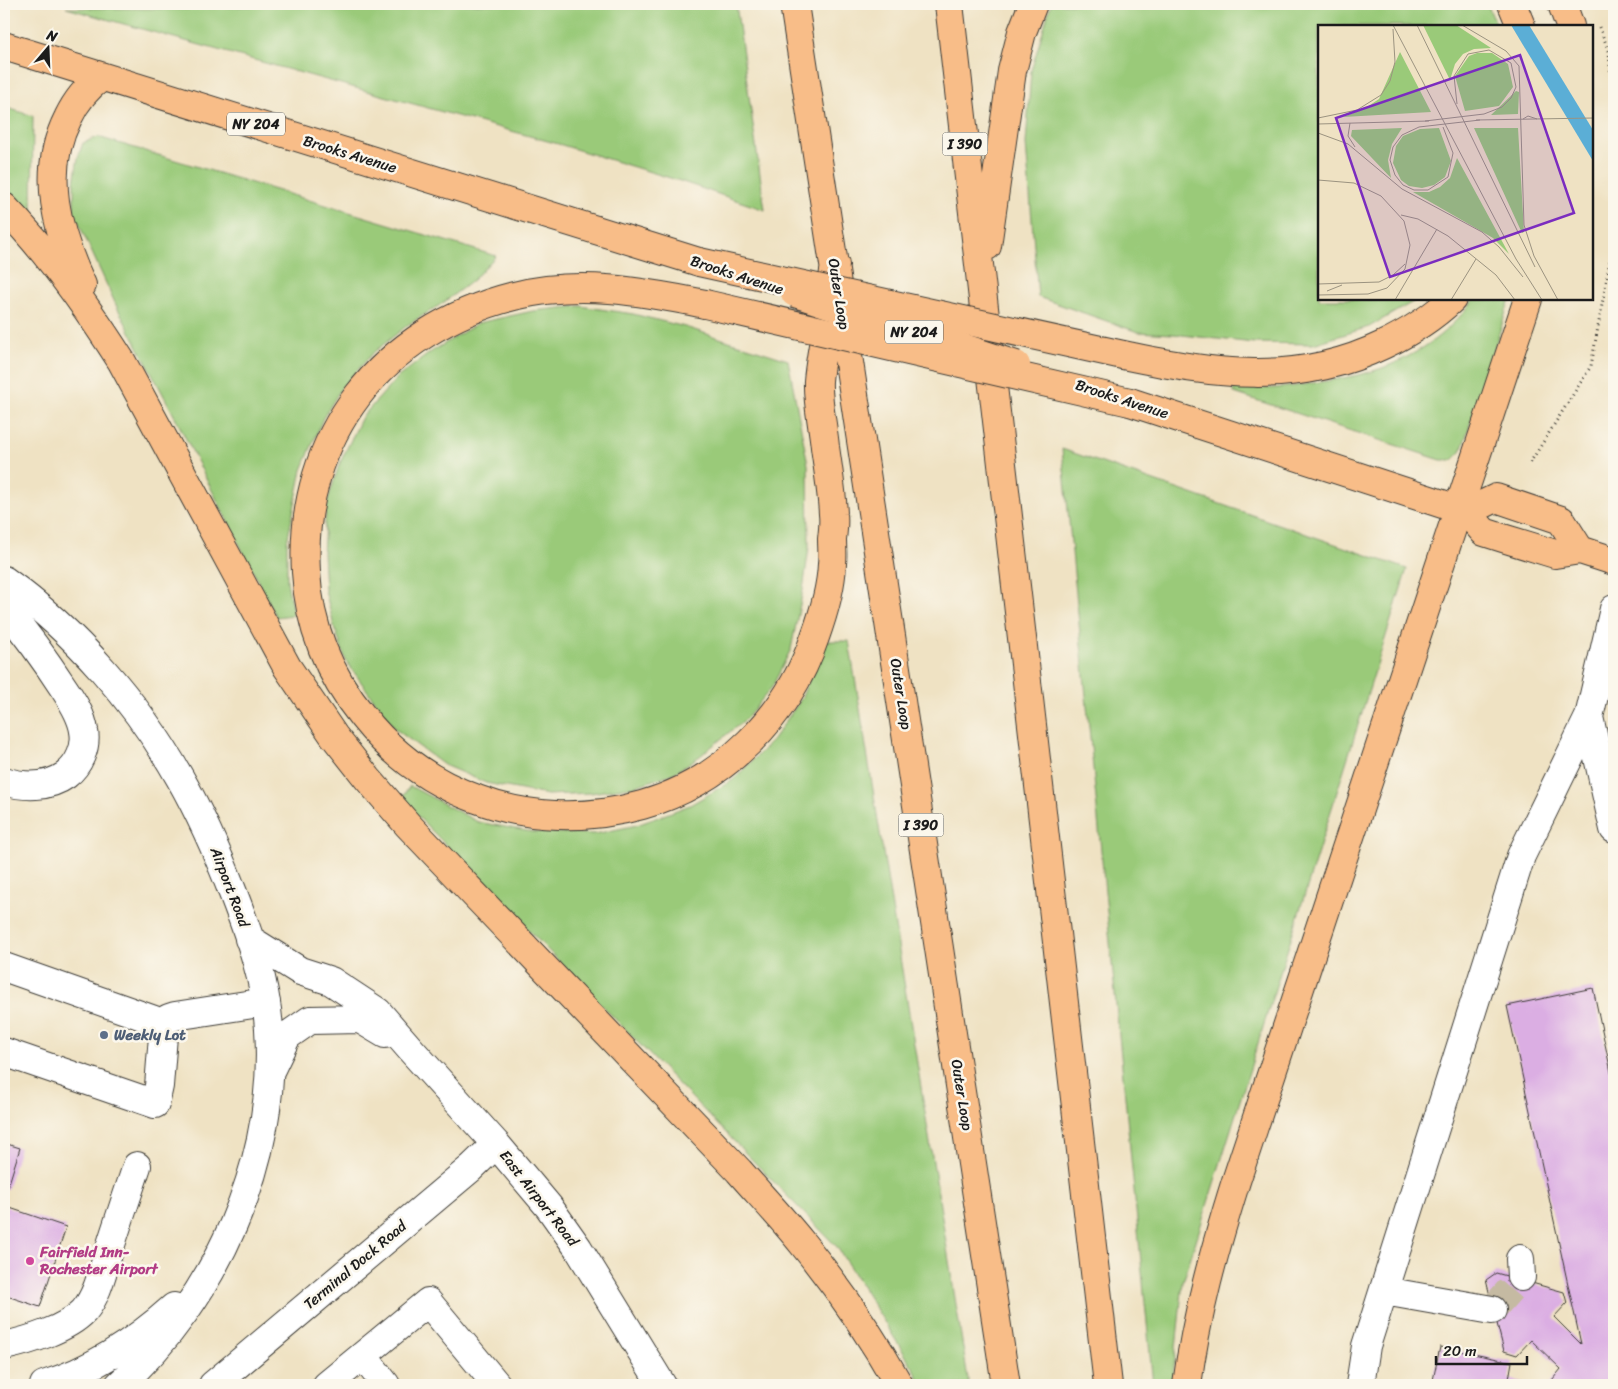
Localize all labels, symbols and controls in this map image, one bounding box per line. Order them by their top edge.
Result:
north arrow [22,22,72,72]
text: N [42,22,61,50]
inset map [1318,25,1593,300]
road number: NY 204 [227,112,285,136]
street label: Brooks Avenue [300,127,400,181]
road number: I 390 [942,132,988,156]
street label: Brooks Avenue [687,248,787,302]
street label: Outer Loop [821,256,857,332]
road number: NY 204 [885,321,943,344]
street label: Brooks Avenue [1072,372,1172,426]
street label: Outer Loop [883,656,919,732]
road number: I 390 [898,814,944,836]
street label: Airport Road [202,842,258,932]
place label: Weekly Lot [114,1022,186,1048]
marker: Weekly Lot [98,1029,110,1041]
street label: Outer Loop [944,1057,980,1133]
street label: East Airport Road [493,1144,586,1253]
street label: Terminal Dock Road [297,1213,413,1316]
place label: Fairfield Inn- Rochester Airport [39,1239,159,1282]
marker: Fairfield Inn- Rochester Airport [24,1255,36,1267]
scale bar [1436,1334,1527,1366]
text: 20 m [1443,1338,1477,1364]

